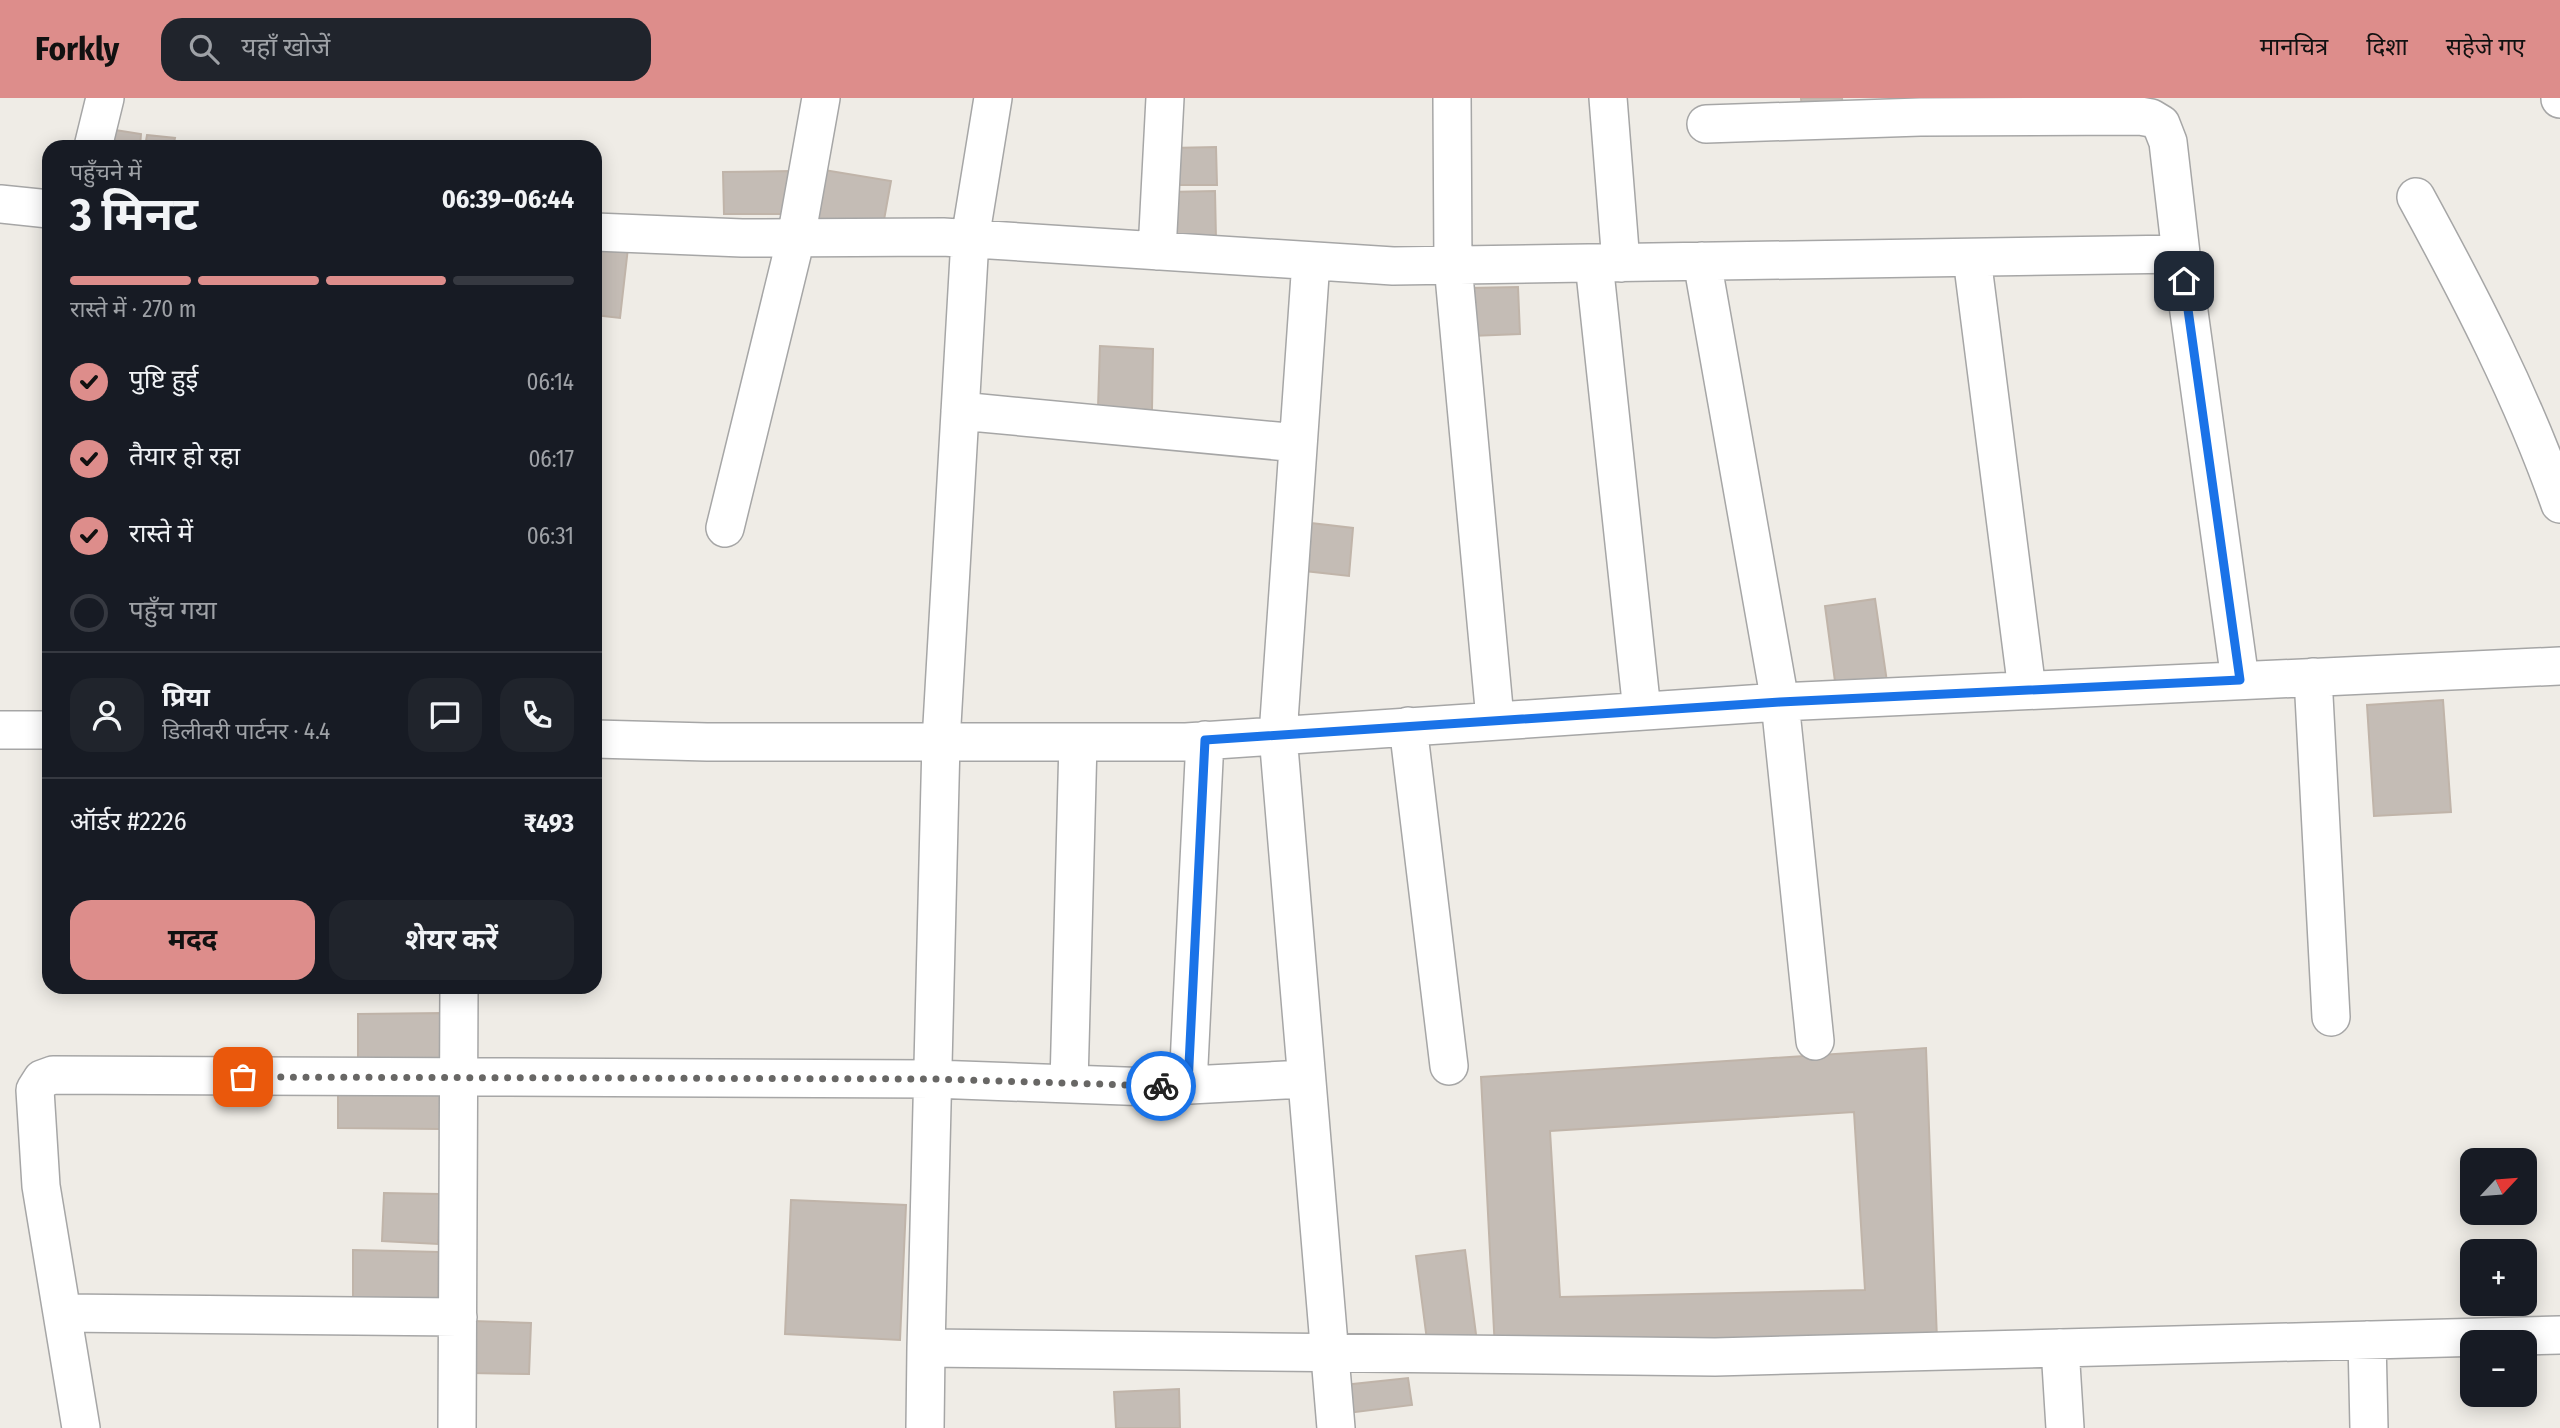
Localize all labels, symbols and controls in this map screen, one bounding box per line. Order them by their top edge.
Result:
search box [161,18,651,81]
text: Forkly [35,29,119,69]
icon: search [185,30,223,68]
text: यहाँ खोजें [241,32,330,63]
text: मानचित्र [2260,33,2328,61]
text: दिशा [2366,33,2408,61]
text: सहेजे गए [2446,33,2525,61]
text: पहुँचने में [70,158,142,186]
text: 06:39–06:44 [442,184,574,215]
text: 3 मिनट [70,187,198,242]
pin [2154,251,2214,311]
icon: home [2165,262,2203,300]
text: रास्ते में · 270 m [70,295,196,323]
icon: check [70,363,108,401]
text: पुष्टि हुई [129,364,198,395]
text: 06:14 [527,368,574,396]
icon: check [70,440,108,478]
text: तैयार हो रहा [129,441,240,472]
text: 06:17 [528,445,574,473]
icon: check [70,517,108,555]
text: रास्ते में [129,518,193,549]
text: 06:31 [527,522,574,550]
text: पहुँच गया [129,595,217,626]
button: person [70,678,144,752]
button: chat [408,678,482,752]
button: phone [500,678,574,752]
text: प्रिया [162,682,210,713]
text: डिलीवरी पार्टनर · 4.4 [162,717,330,745]
text: ऑर्डर #2226 [70,806,187,837]
text: ₹493 [524,808,574,839]
button: मदद [70,900,315,980]
button: शेयर करें [329,900,574,980]
pin [213,1047,273,1107]
courier [1126,1051,1196,1121]
icon: bag [224,1058,262,1096]
icon: bike [1142,1067,1180,1105]
north arrow [2460,1148,2538,1225]
map controls [2460,1148,2537,1407]
button: + [2460,1239,2537,1316]
button: − [2460,1330,2537,1407]

